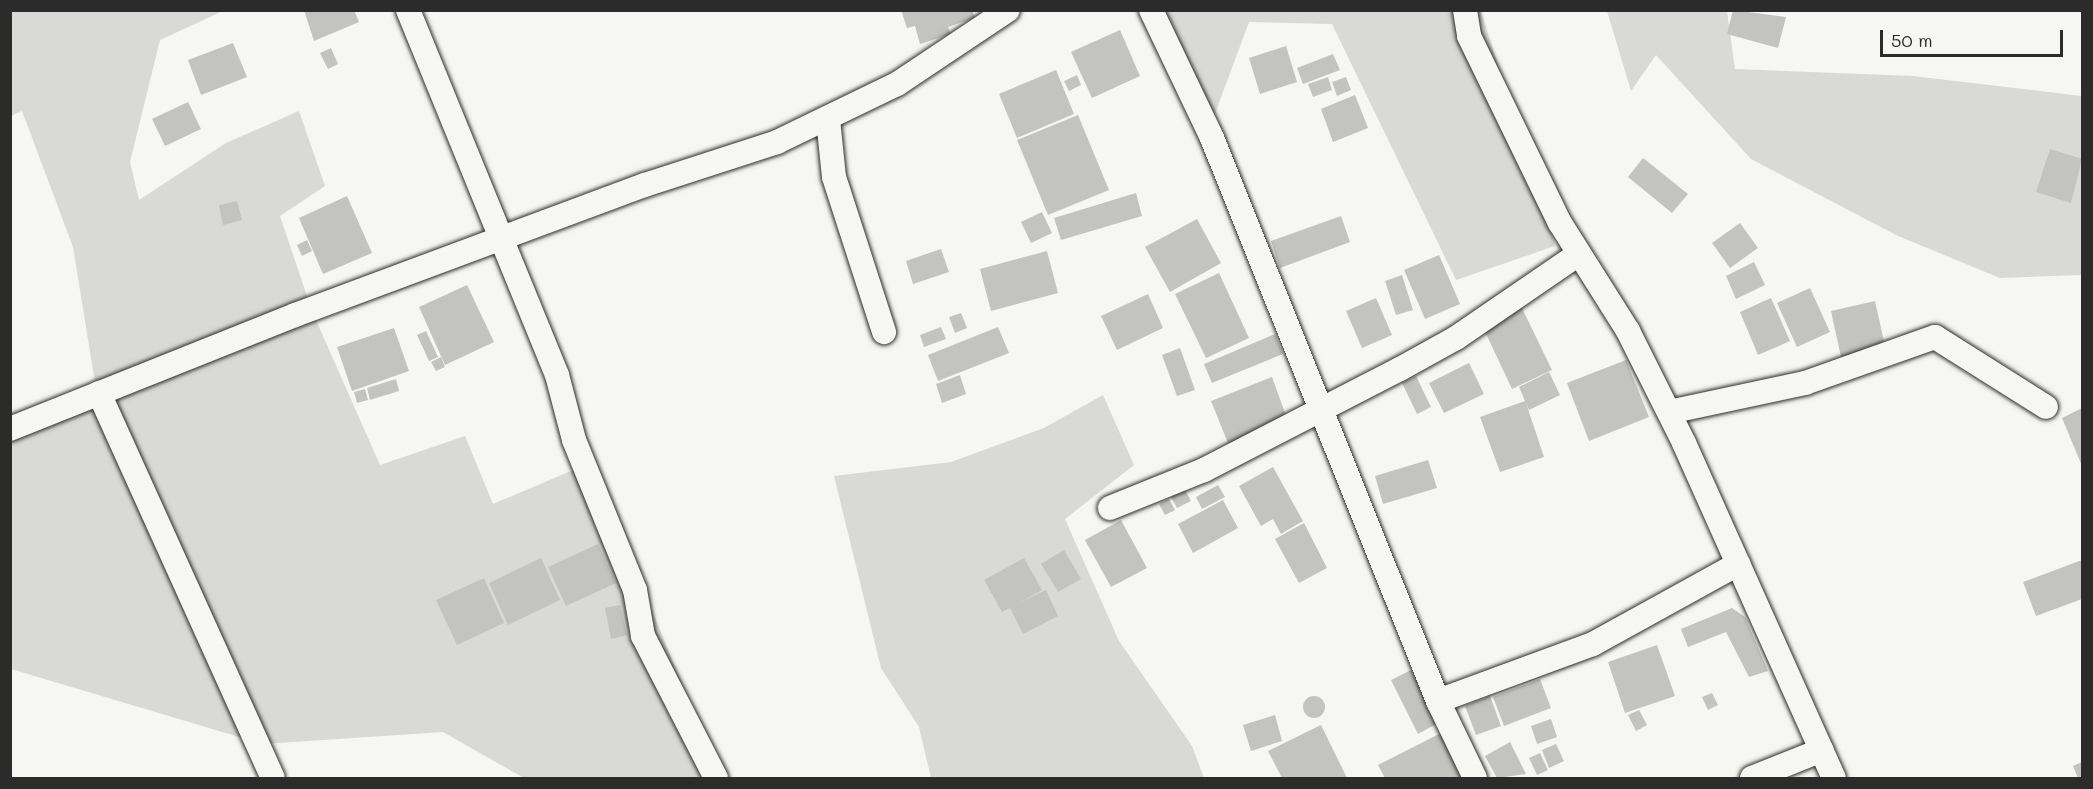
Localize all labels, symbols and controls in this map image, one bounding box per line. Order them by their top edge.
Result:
scale bar [1883,18,2066,56]
text: 50 m [1891,28,1933,52]

